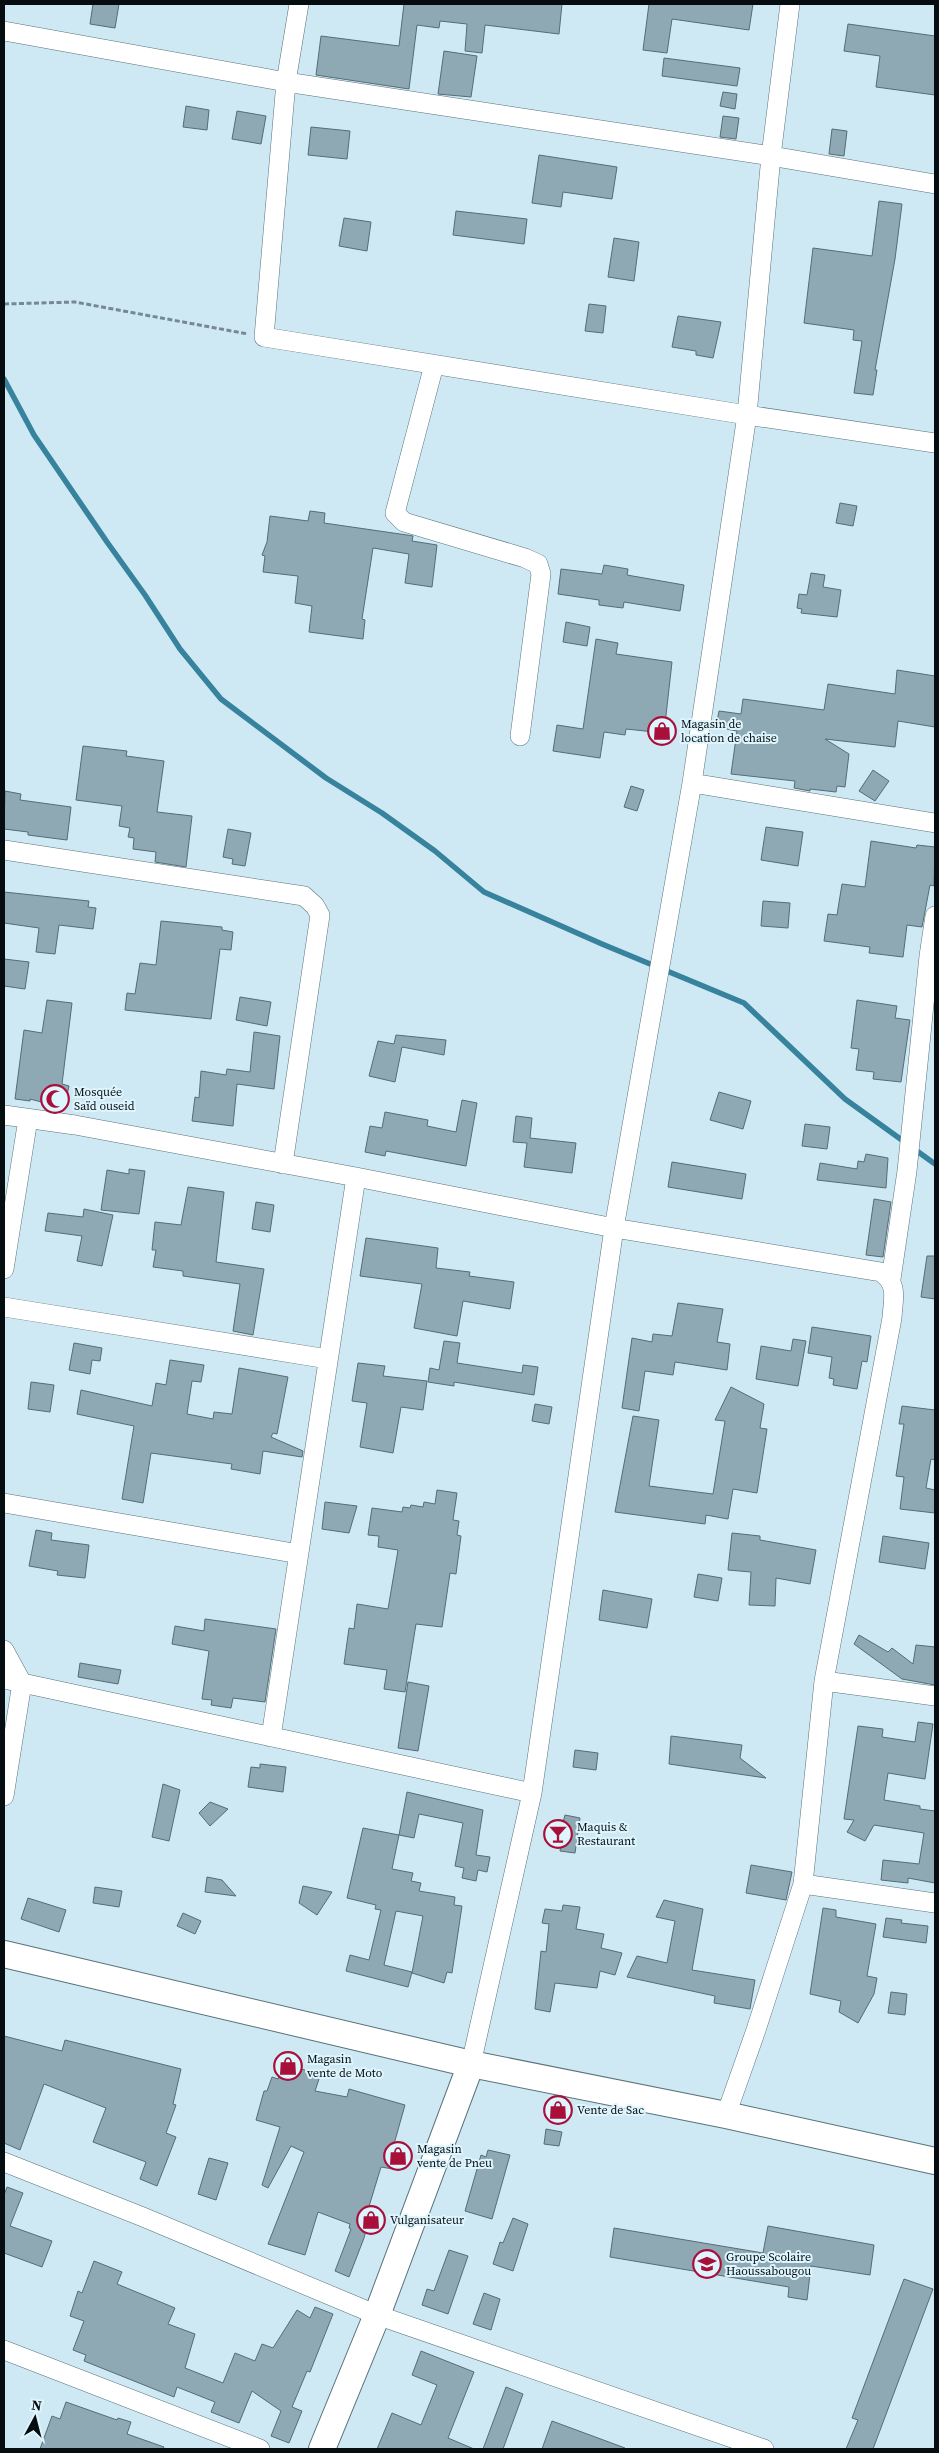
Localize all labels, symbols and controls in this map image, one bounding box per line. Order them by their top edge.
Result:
shop icon: Magasin de location de chaise [647,716,677,746]
place label: Magasin de location de chaise [681,716,777,746]
mosque icon: Mosquée Saïd ouseid [40,1084,70,1114]
place label: Mosquée Saïd ouseid [74,1084,135,1114]
bar icon: Maquis & Restaurant [543,1819,573,1849]
place label: Maquis & Restaurant [577,1819,635,1849]
shop icon: Magasin vente de Moto [273,2051,303,2081]
place label: Magasin vente de Moto [307,2051,383,2081]
shop icon: Vente de Sac [543,2095,573,2125]
place label: Vente de Sac [577,2102,644,2118]
shop icon: Magasin vente de Pneu [383,2141,413,2171]
place label: Magasin vente de Pneu [417,2141,492,2171]
shop icon: Vulganisateur [356,2205,386,2235]
place label: Vulganisateur [390,2212,464,2228]
school or university icon: Groupe Scolaire Haoussabougou [692,2249,722,2279]
place label: Groupe Scolaire Haoussabougou [726,2249,811,2279]
north arrow [10,2393,60,2443]
text: N [30,2395,43,2416]

